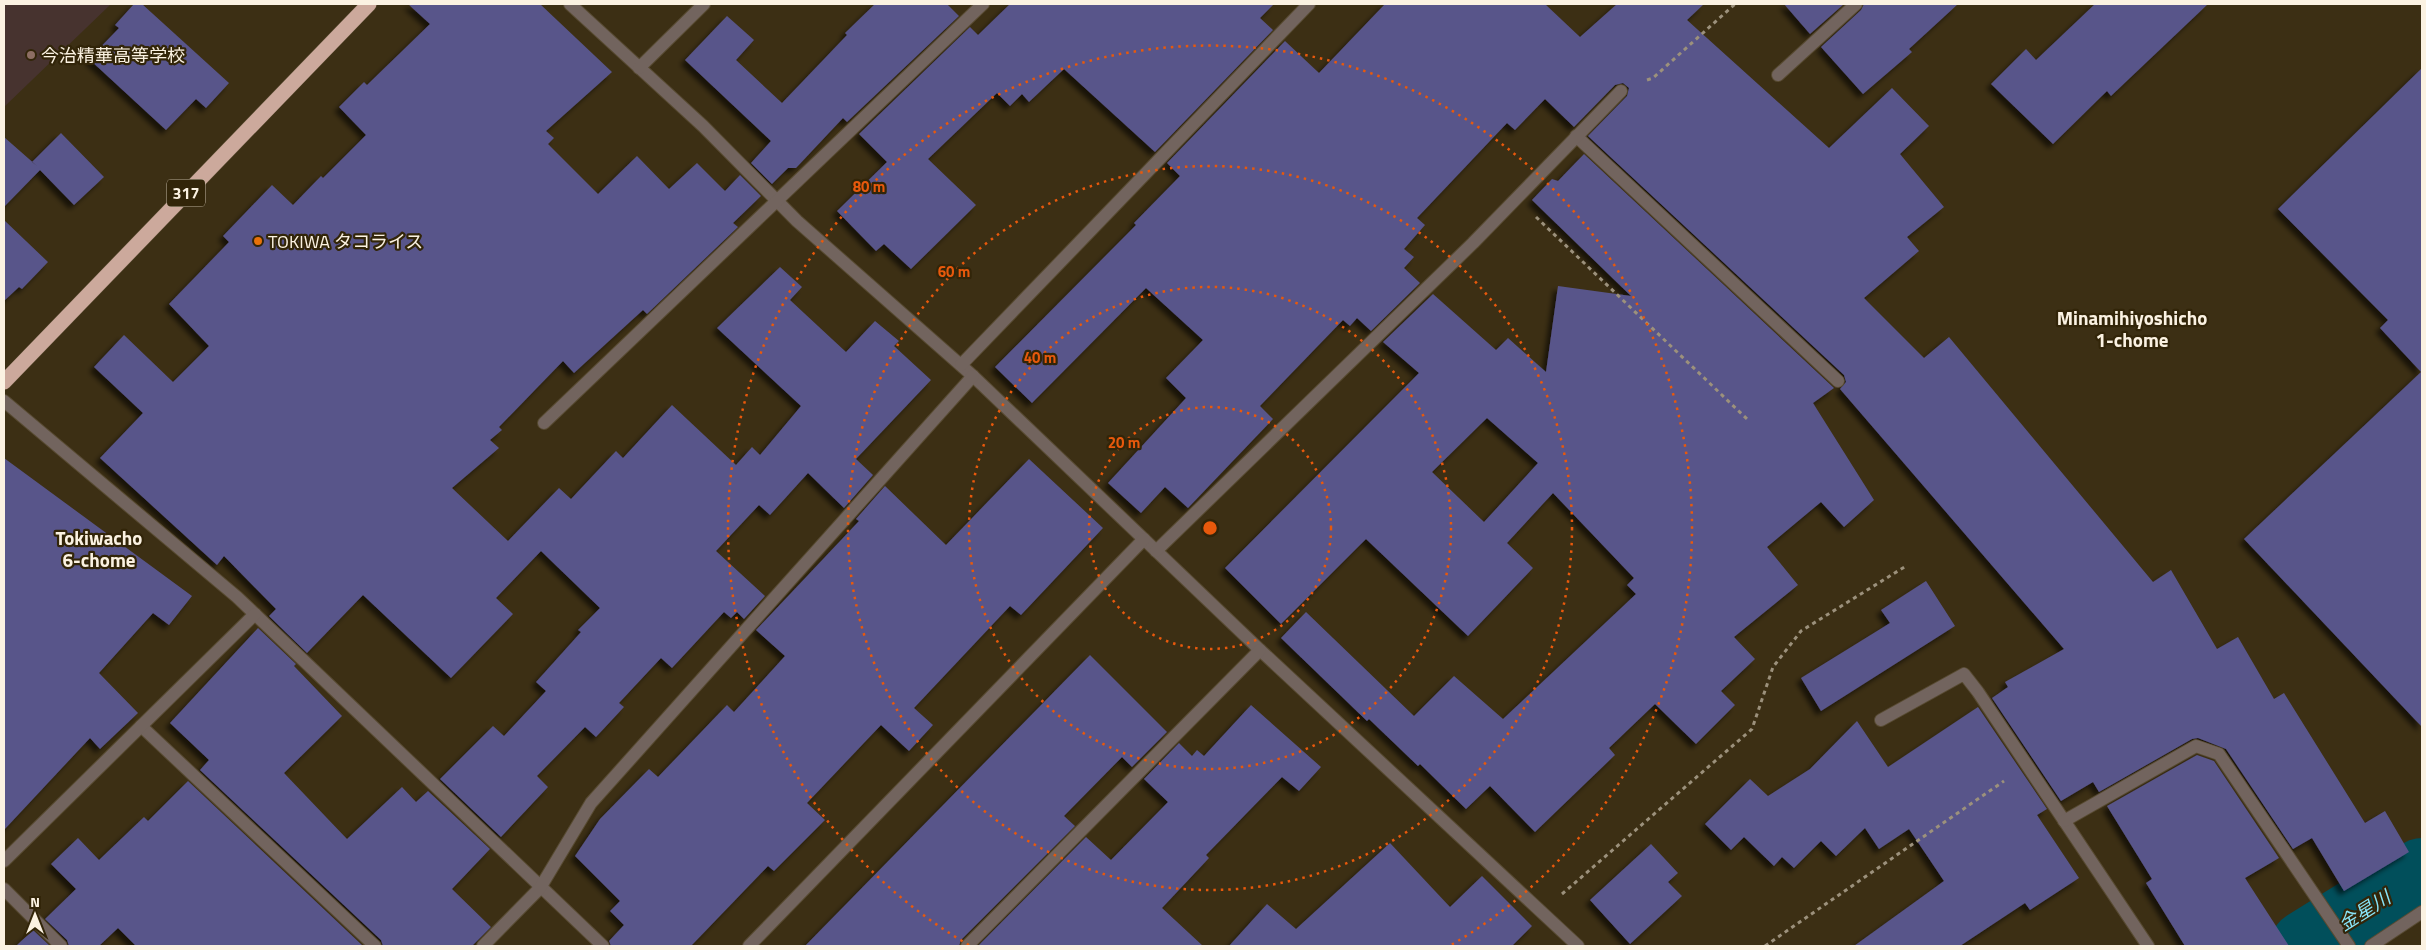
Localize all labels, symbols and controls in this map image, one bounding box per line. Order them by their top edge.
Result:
place label: 今治精華高等学校 [41,42,185,69]
marker: 今治精華高等学校 [25,49,37,61]
text: 80 m [853,175,885,198]
road number: 317 [167,180,205,207]
place label: TOKIWA タコライス [268,228,423,255]
marker: TOKIWA タコライス [252,235,264,247]
text: 60 m [938,260,970,283]
district label: Minamihiyoshicho 1-chome [2057,303,2207,354]
text: 40 m [1024,346,1056,369]
text: 20 m [1108,431,1140,454]
centre of rings [1201,519,1219,537]
district label: Tokiwacho 6-chome [56,523,142,574]
water label: 金星川 [2332,882,2398,937]
north arrow [10,890,60,940]
text: N [30,891,40,912]

